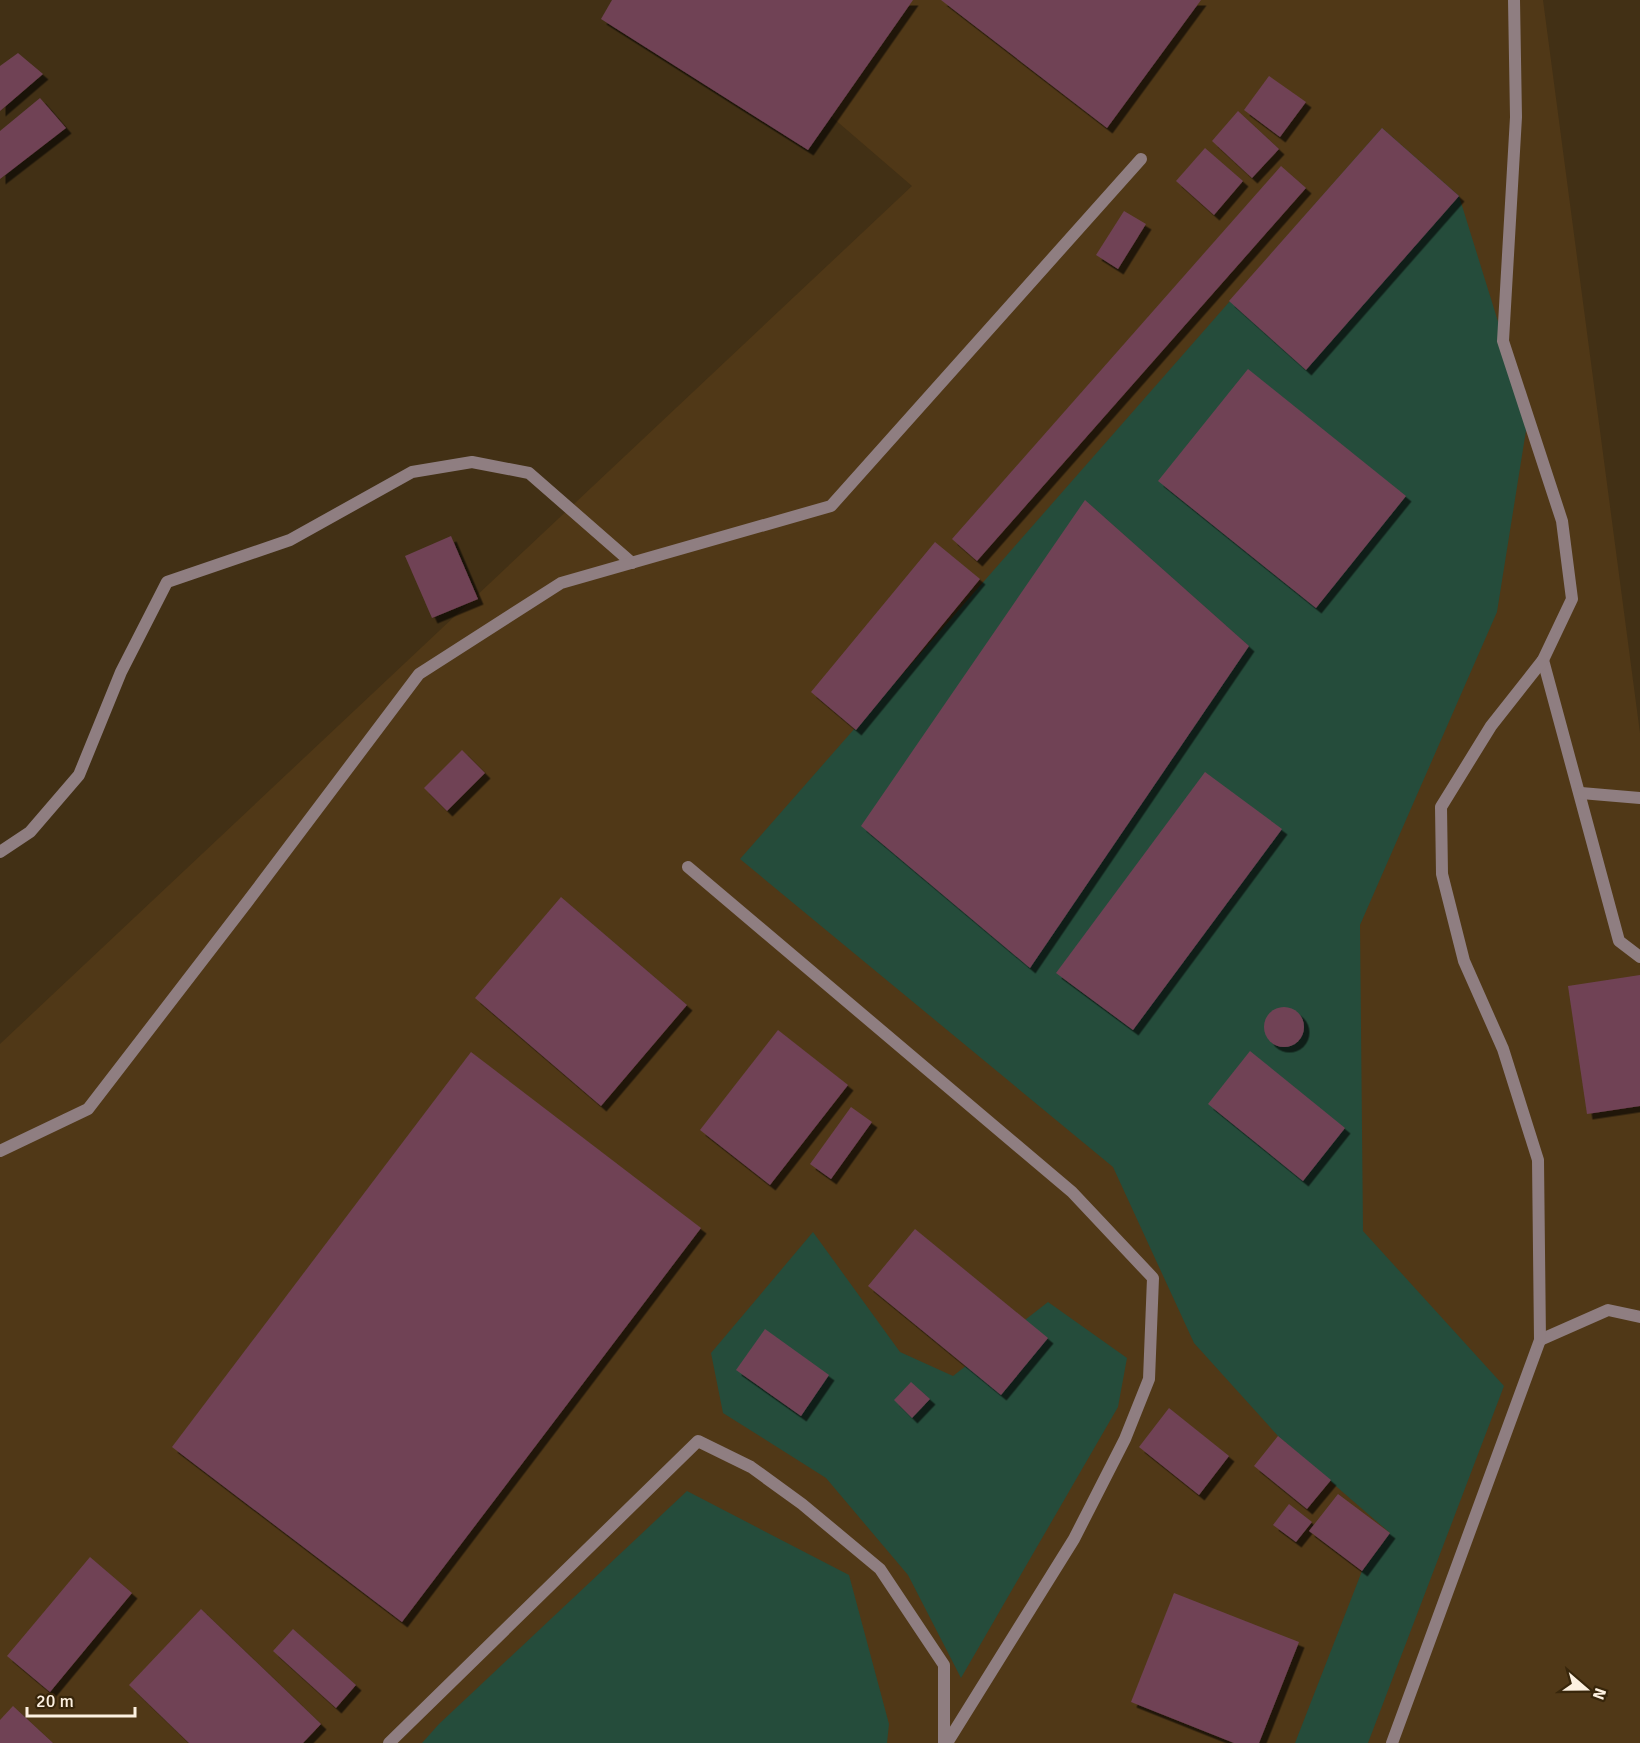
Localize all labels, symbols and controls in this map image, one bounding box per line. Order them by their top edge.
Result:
north arrow [1556,1659,1616,1719]
scale bar [27,1680,135,1718]
text: N [1588,1685,1610,1702]
text: 20 m [36,1690,74,1712]

